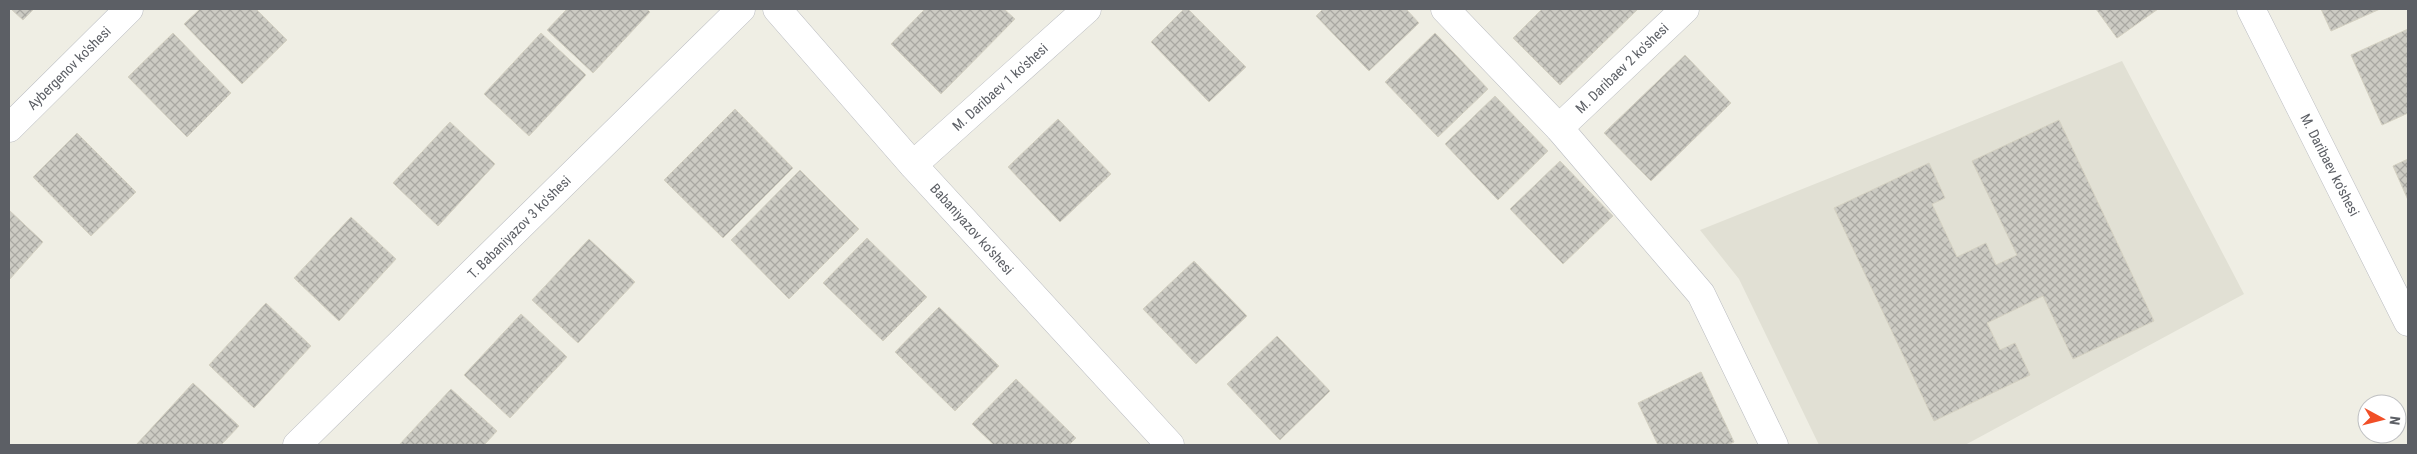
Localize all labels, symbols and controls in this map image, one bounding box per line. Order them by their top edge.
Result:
street label: M. Daribaev 2 ko'shesi [1572,20,1672,116]
street label: Aybergenov ko'shesi [24,23,114,113]
street label: M. Daribaev 1 ko'shesi [949,40,1051,134]
street label: M. Daribaev ko'shesi [2297,111,2363,219]
street label: T. Babaniyazov 3 ko'shesi [464,172,574,282]
street label: Babaniyazov ko‘shesi [927,180,1017,278]
north arrow [2357,394,2407,444]
text: N [2386,415,2403,426]

